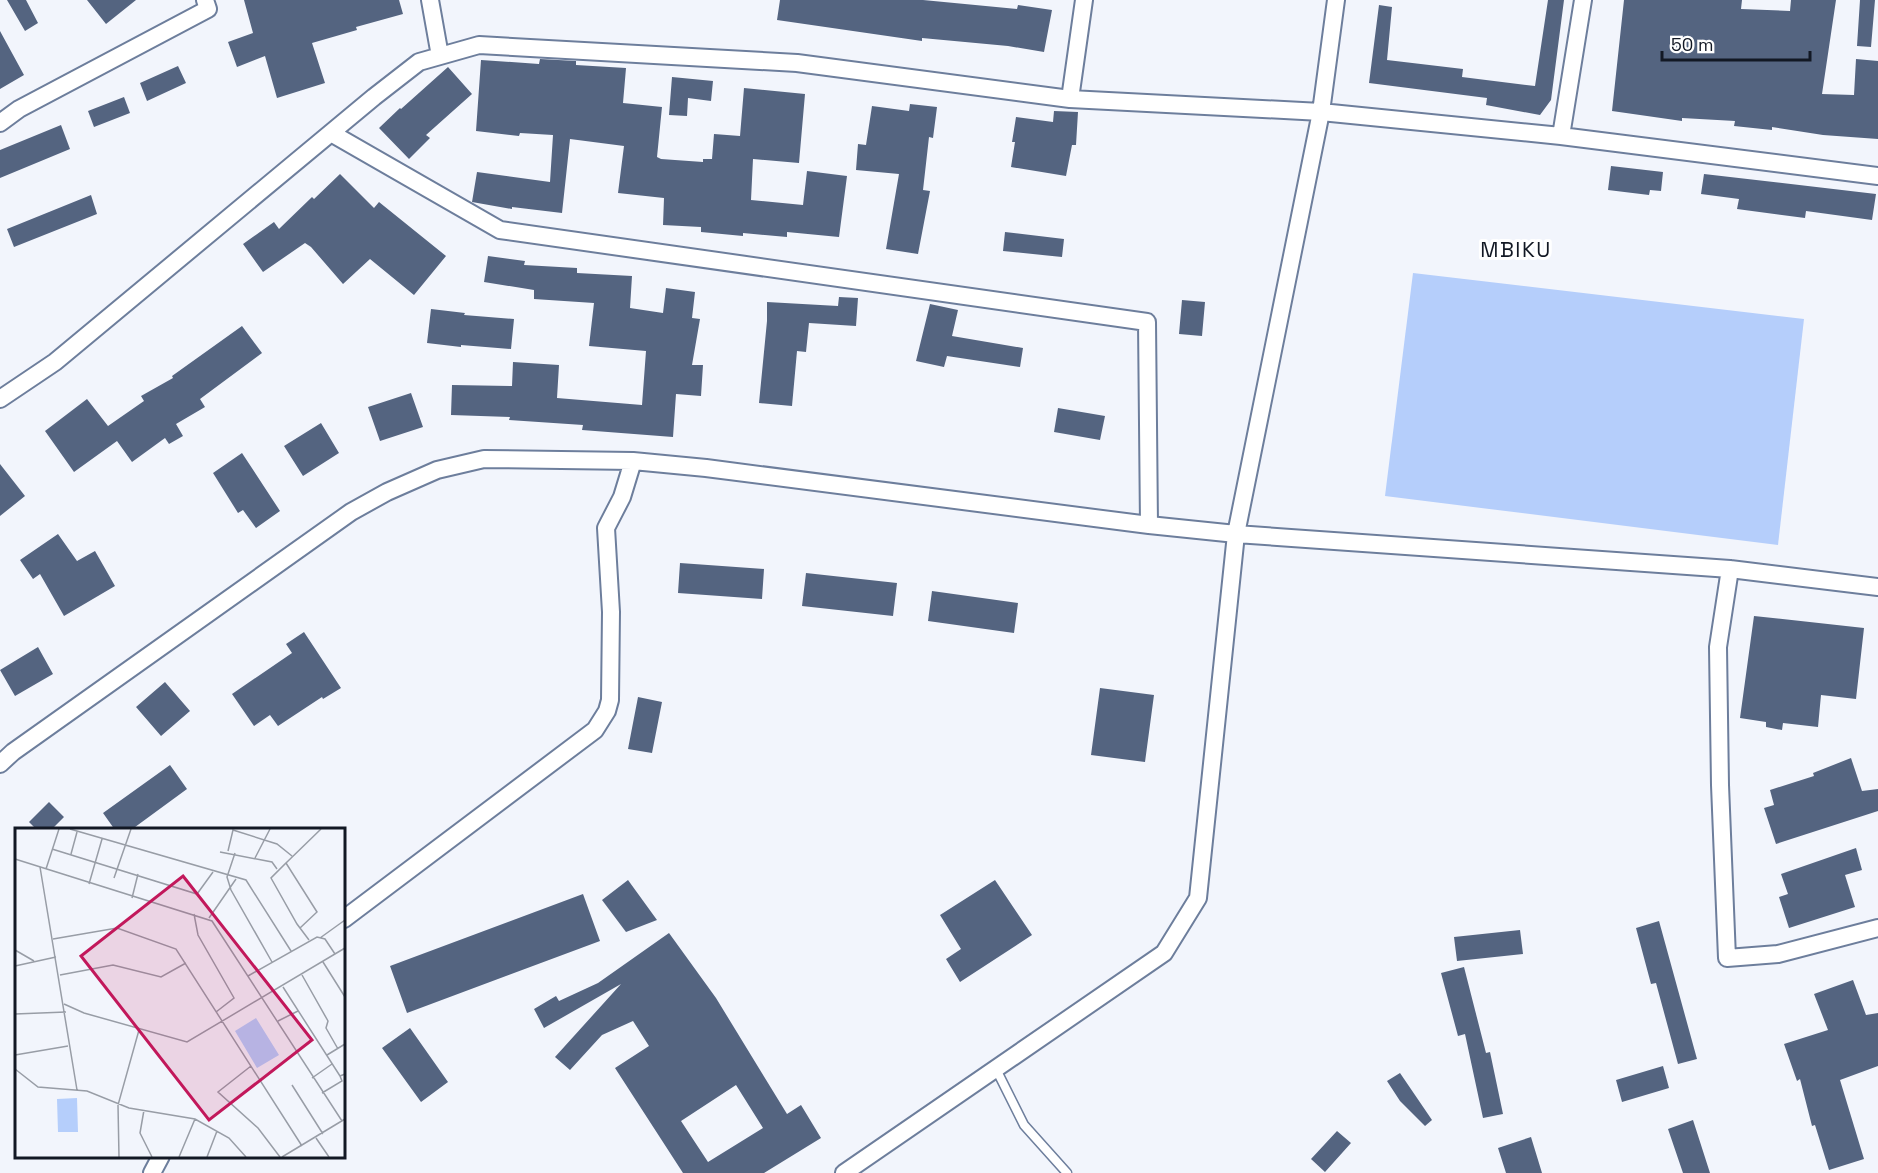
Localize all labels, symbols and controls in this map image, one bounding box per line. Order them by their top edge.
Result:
scale bar [1662,24,1810,62]
text: 50 m [1671,33,1713,56]
district label: MBIKU [1480,236,1552,263]
inset map [15,828,345,1158]

